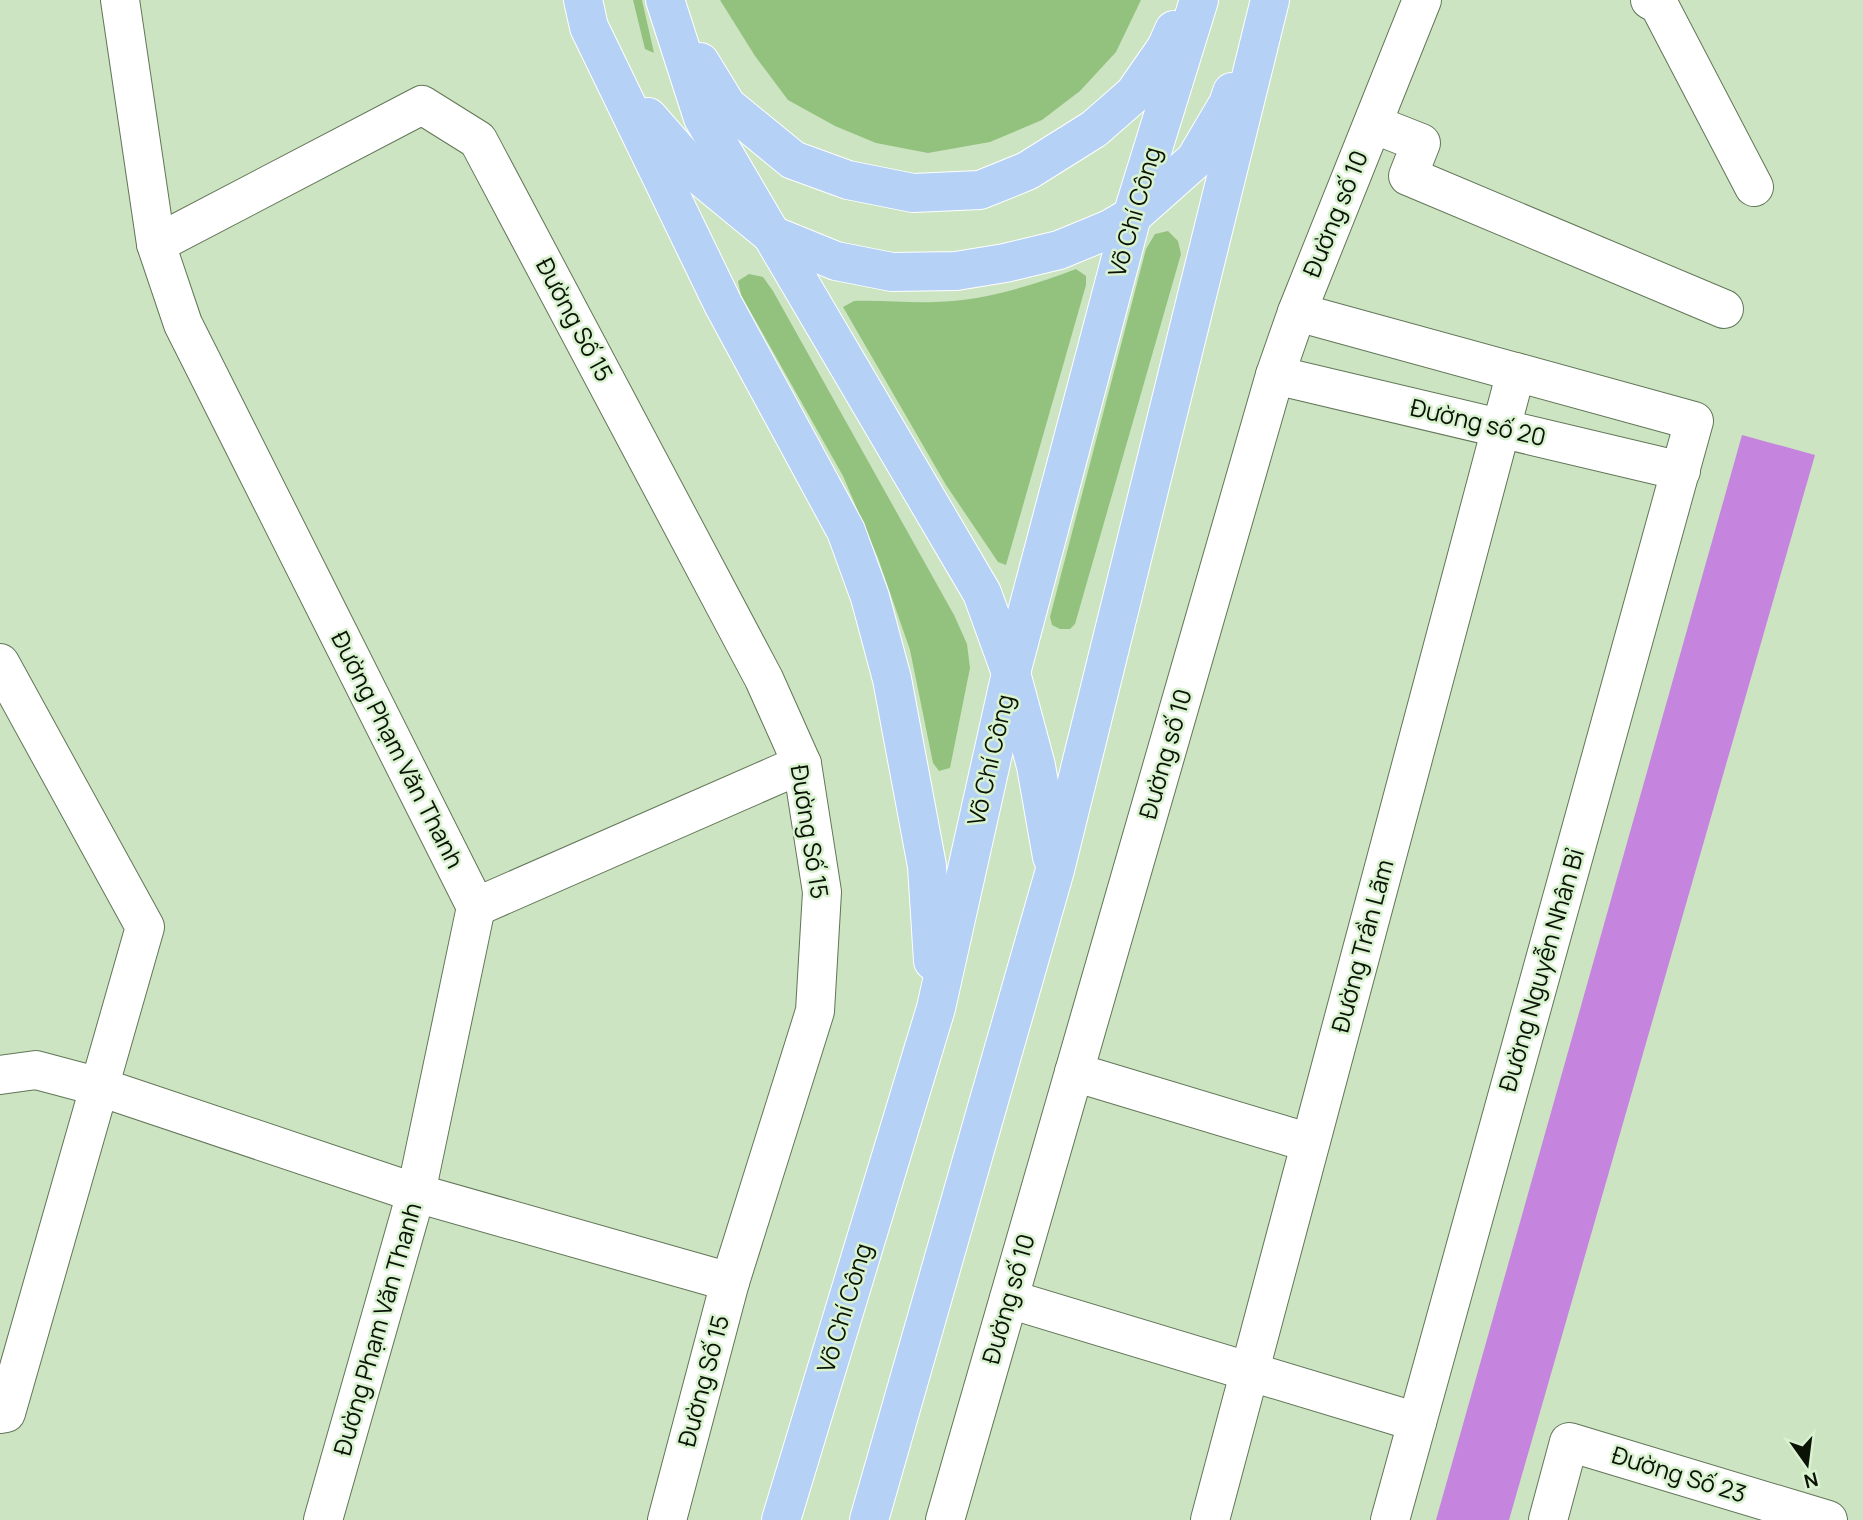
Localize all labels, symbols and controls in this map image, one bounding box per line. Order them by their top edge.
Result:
street label: Võ Chí Công [1099,143,1168,280]
street label: Đường số 10 [1294,145,1375,282]
street label: Đường Số 15 [529,252,622,387]
street label: Đường số 20 [1407,390,1549,453]
street label: Đường Phạm Văn Thanh [324,625,472,873]
street label: Đường số 10 [1130,685,1199,822]
street label: Võ Chí Công [958,691,1021,829]
street label: Đường Số 15 [784,762,837,901]
street label: Đường Nguyễn Nhân Bỉ [1490,844,1591,1095]
street label: Đường Trần Lãm [1323,856,1400,1036]
street label: Đường Phạm Văn Thanh [325,1198,428,1459]
street label: Đường số 10 [973,1230,1042,1367]
street label: Võ Chí Công [808,1239,879,1376]
street label: Đường Số 15 [669,1311,736,1450]
north arrow [1772,1429,1842,1499]
street label: Đường Số 23 [1608,1437,1751,1510]
text: N [1801,1466,1821,1495]

